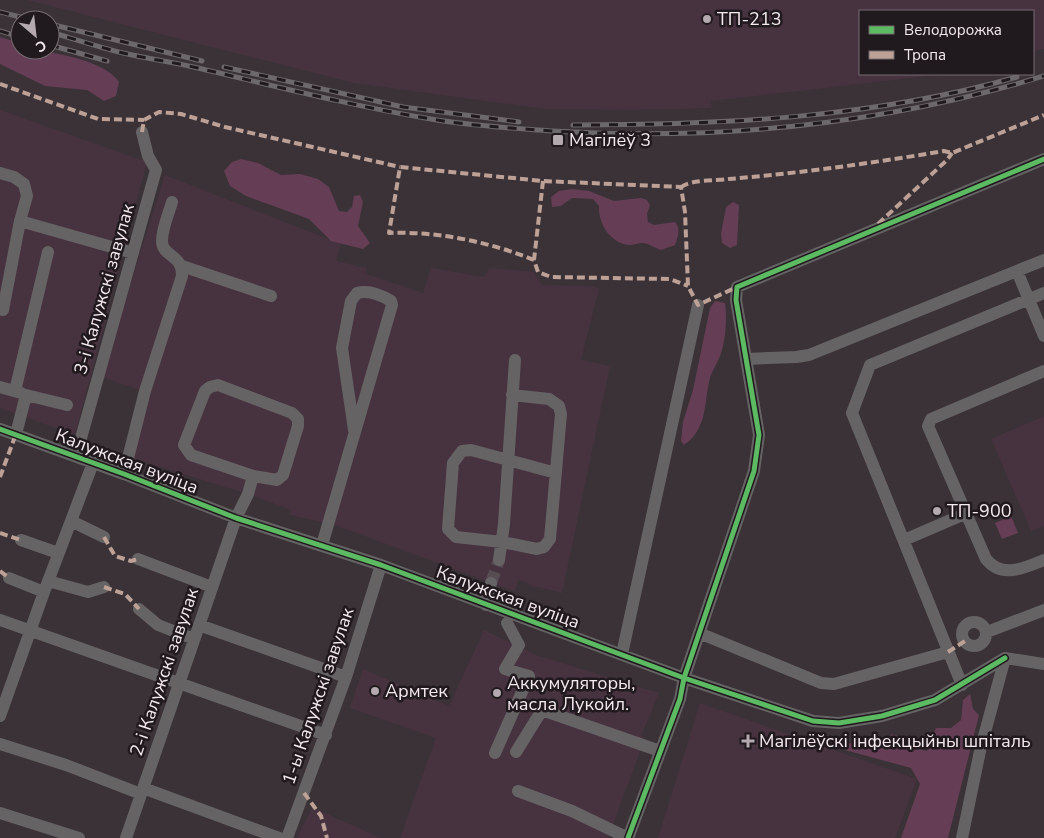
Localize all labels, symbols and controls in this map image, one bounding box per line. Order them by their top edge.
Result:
place label: ТП-213 [717,7,781,31]
north arrow [10,10,60,60]
legend [859,10,1034,75]
marker: ТП-213 [701,13,713,25]
text: Велодорожка [904,20,1002,40]
text: С [32,35,50,57]
text: Тропа [904,45,946,65]
place label: Магілёў 3 [569,128,651,152]
marker: Магілёў 3 [551,133,565,147]
street label: 3-і Калужскі завулак [68,200,140,377]
street label: Калужская вуліца [52,423,202,499]
place label: ТП-900 [947,499,1011,523]
marker: ТП-900 [931,505,943,517]
street label: Калужская вуліца [433,560,583,634]
street label: 2-і Калужскі завулак [124,584,204,759]
street label: 1-ы Калужскі завулак [277,604,360,787]
place label: Аккумуляторы, масла Лукойл. [507,671,635,716]
place label: Армтек [385,679,448,703]
marker: Армтек [369,685,381,697]
marker: Аккумуляторы, масла Лукойл. [491,687,503,699]
place label: Магілёўскі інфекцыйны шпіталь [759,729,1031,753]
marker: Магілёўскі інфекцыйны шпіталь [741,734,755,748]

